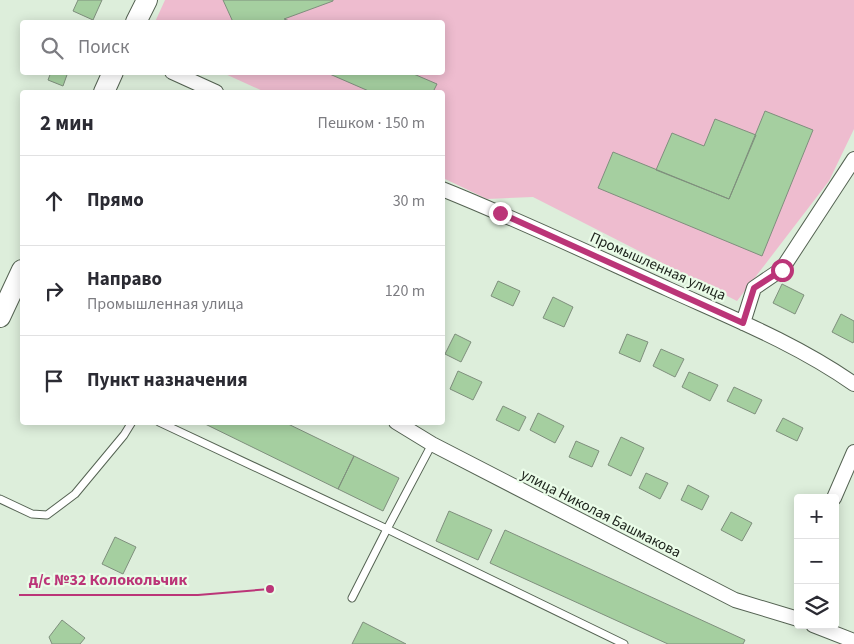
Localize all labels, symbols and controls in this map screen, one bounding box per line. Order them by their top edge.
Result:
search box [20,20,445,75]
icon: search [38,34,66,62]
text: Поиск [78,34,129,61]
text: 2 мин [40,108,94,138]
text: Пешком · 150 m [318,112,425,134]
icon: ahead [40,187,68,215]
text: Прямо [87,187,144,214]
text: 30 m [393,190,425,212]
route end [489,202,512,225]
street label: Промышленная улица [586,227,729,306]
route start [771,259,794,282]
text: Направо [87,266,162,293]
icon: right [40,277,68,305]
text: 120 m [385,280,425,302]
text: Промышленная улица [87,293,244,315]
icon: arrive [40,367,68,395]
text: Пункт назначения [87,367,248,394]
street label: улица Николая Башмакова [517,464,684,563]
map controls [794,494,839,629]
button: + [794,494,839,539]
button: − [794,539,839,584]
callout: д/с №32 Колокольчик [19,564,198,595]
text: д/с №32 Колокольчик [29,569,187,591]
button: layers [794,584,839,629]

